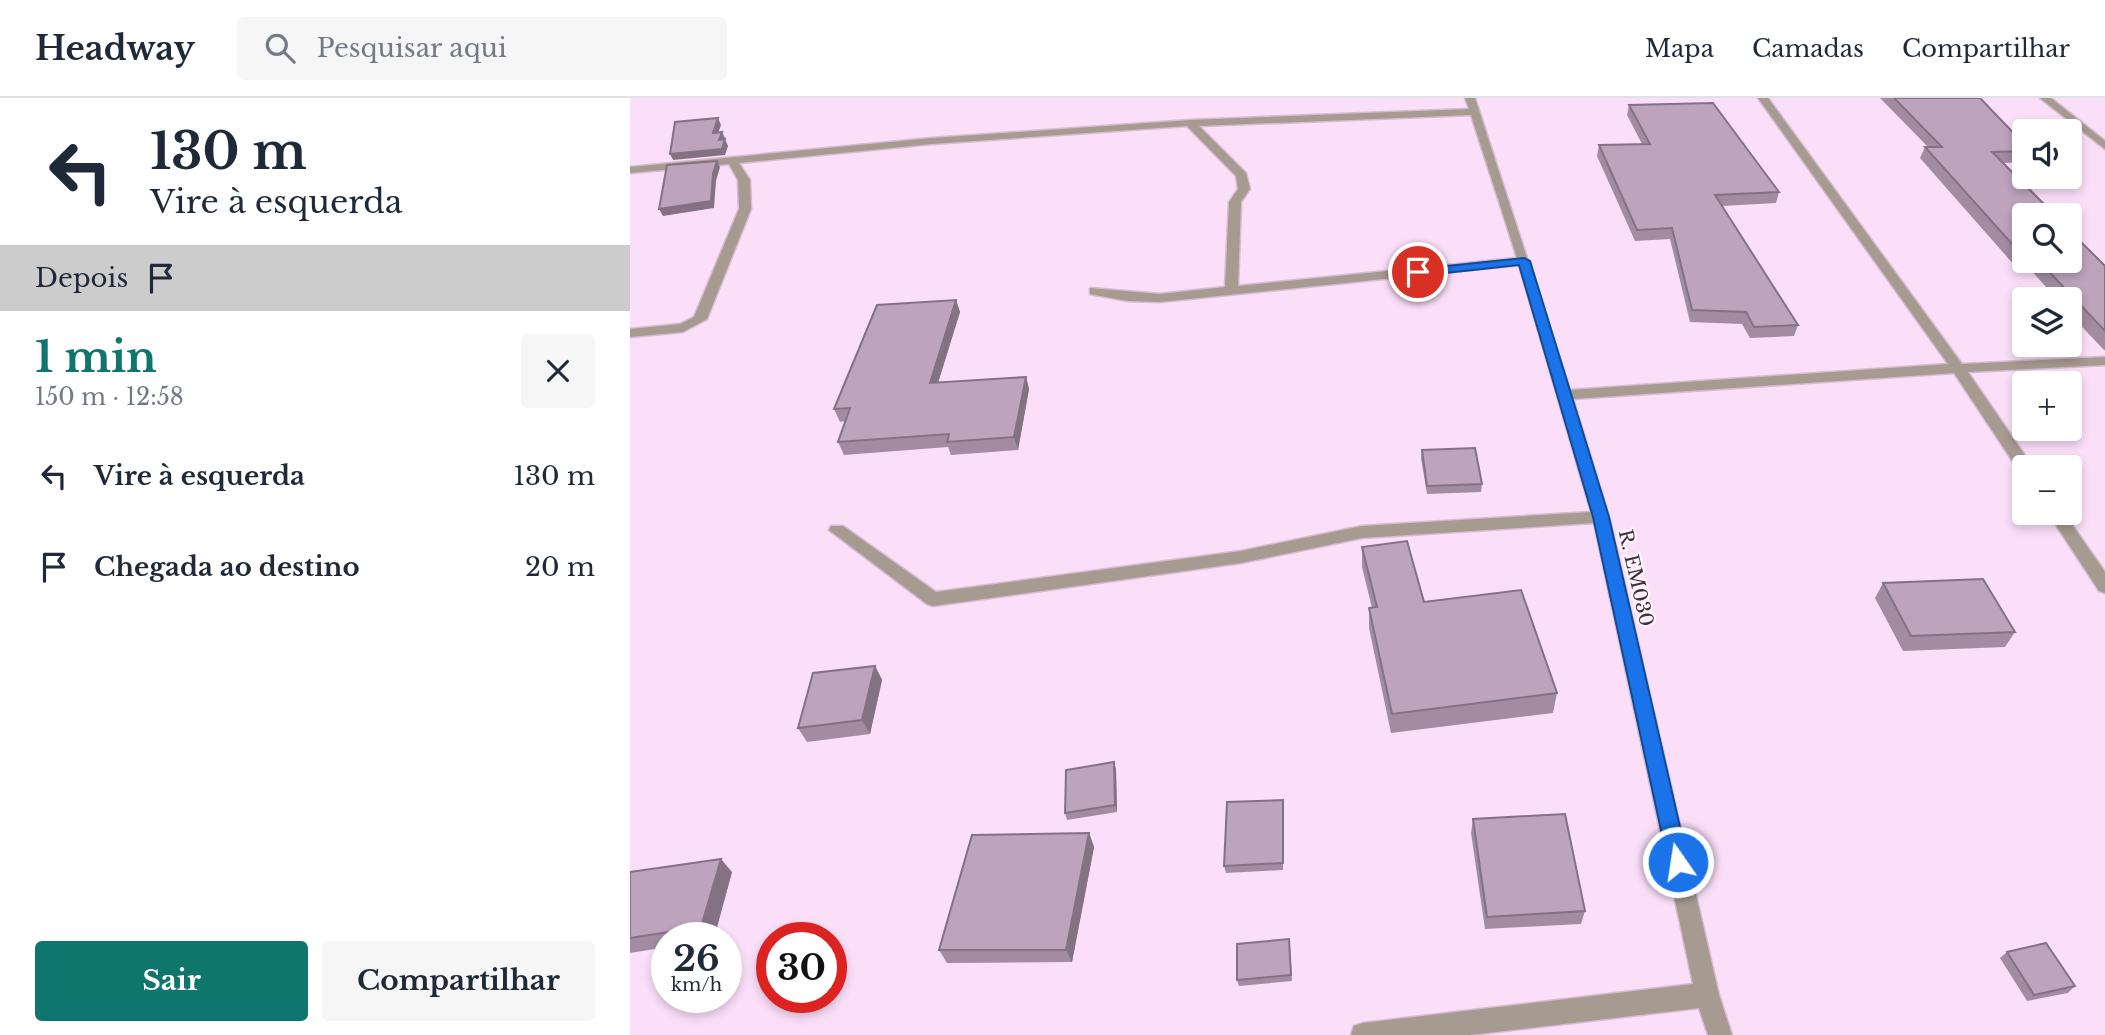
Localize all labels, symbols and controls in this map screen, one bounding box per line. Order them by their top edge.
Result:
search box [237,17,727,80]
text: Headway [35,28,195,69]
icon: search [261,29,299,67]
text: Pesquisar aqui [317,32,507,64]
text: Mapa [1645,34,1714,63]
text: Camadas [1752,34,1864,63]
text: Compartilhar [1902,34,2070,63]
map controls [2012,119,2082,525]
button: sound [2012,119,2082,189]
text: 130 m [150,121,307,182]
icon: left [35,126,126,217]
text: Vire à esquerda [150,182,403,222]
button: search [2012,203,2082,273]
pin [1388,242,1448,302]
icon: arrive [1399,253,1437,291]
icon: arrive [142,259,180,297]
text: Depois [35,262,128,294]
button: layers [2012,287,2082,357]
text: 1 min [35,331,157,383]
button: close [521,334,595,408]
button: + [2012,371,2082,441]
text: 150 m · 12:58 [35,383,184,411]
button: − [2012,455,2082,525]
icon: left [35,457,73,495]
text: Vire à esquerda [94,460,305,492]
text: 130 m [513,460,595,492]
street label: R. EM030 [1614,527,1658,629]
icon: arrive [35,548,73,586]
text: Chegada ao destino [94,551,360,583]
text: 20 m [525,551,595,583]
position arrow [1641,825,1715,899]
speed limit sign: 30 [756,922,847,1013]
text: 26 [673,937,720,980]
button: Sair [35,941,308,1021]
button: Compartilhar [322,941,595,1021]
text: km/h [671,974,722,996]

